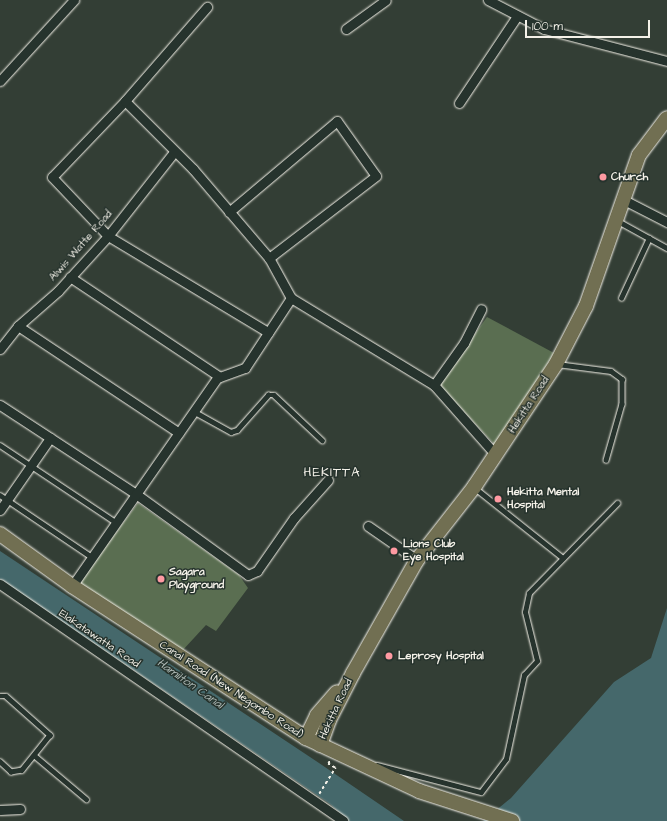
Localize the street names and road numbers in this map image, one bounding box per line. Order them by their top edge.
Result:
street label: Alwis Watte Road [47,208,115,284]
street label: Hekitta Road [506,374,552,436]
street label: Elakatawatta Road [56,607,142,671]
street label: Canal Road (New Negombo Road) [157,638,305,742]
street label: Hekitta Road [316,677,356,741]

